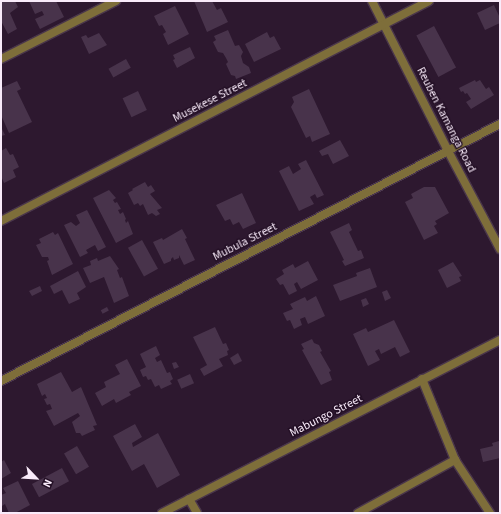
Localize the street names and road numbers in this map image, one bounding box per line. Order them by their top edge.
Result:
street label: Reuben Kamanga Road [413,65,479,175]
street label: Musekese Street [170,76,250,126]
street label: Mubula Street [211,220,279,264]
street label: Mabungo Street [287,392,365,440]

